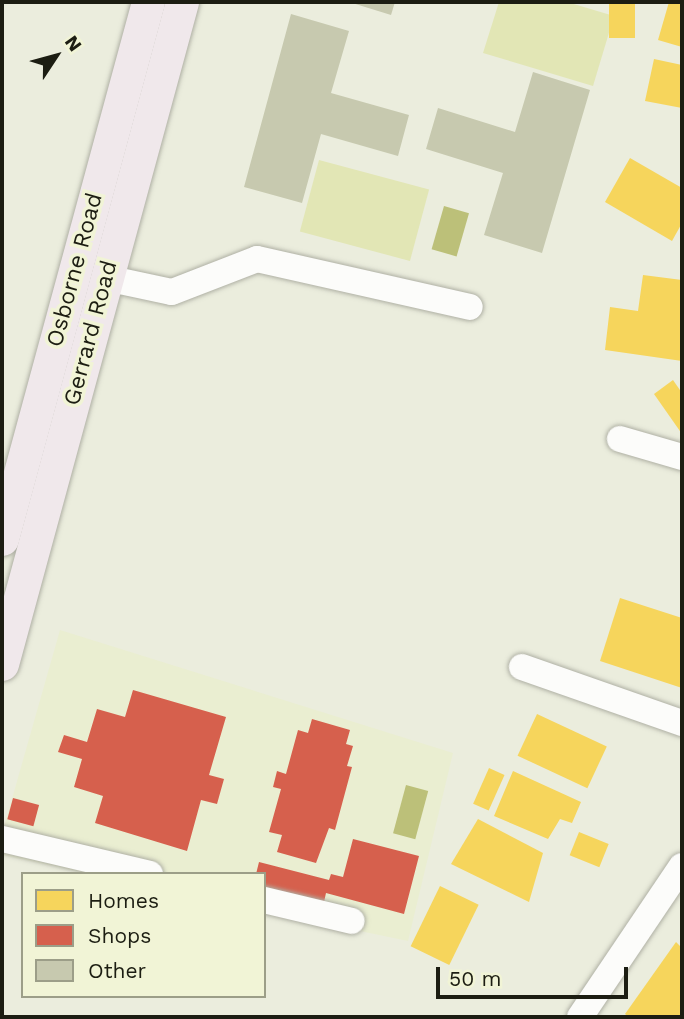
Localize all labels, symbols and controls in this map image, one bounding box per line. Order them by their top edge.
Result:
north arrow [21,21,91,91]
text: N [60,31,87,56]
street label: Osborne Road [41,190,109,350]
street label: Gerrard Road [58,258,124,408]
legend [21,872,266,998]
text: Homes [88,888,159,913]
text: Shops [88,923,151,948]
scale bar [439,953,632,997]
text: Other [88,958,146,983]
text: 50 m [449,966,501,991]

